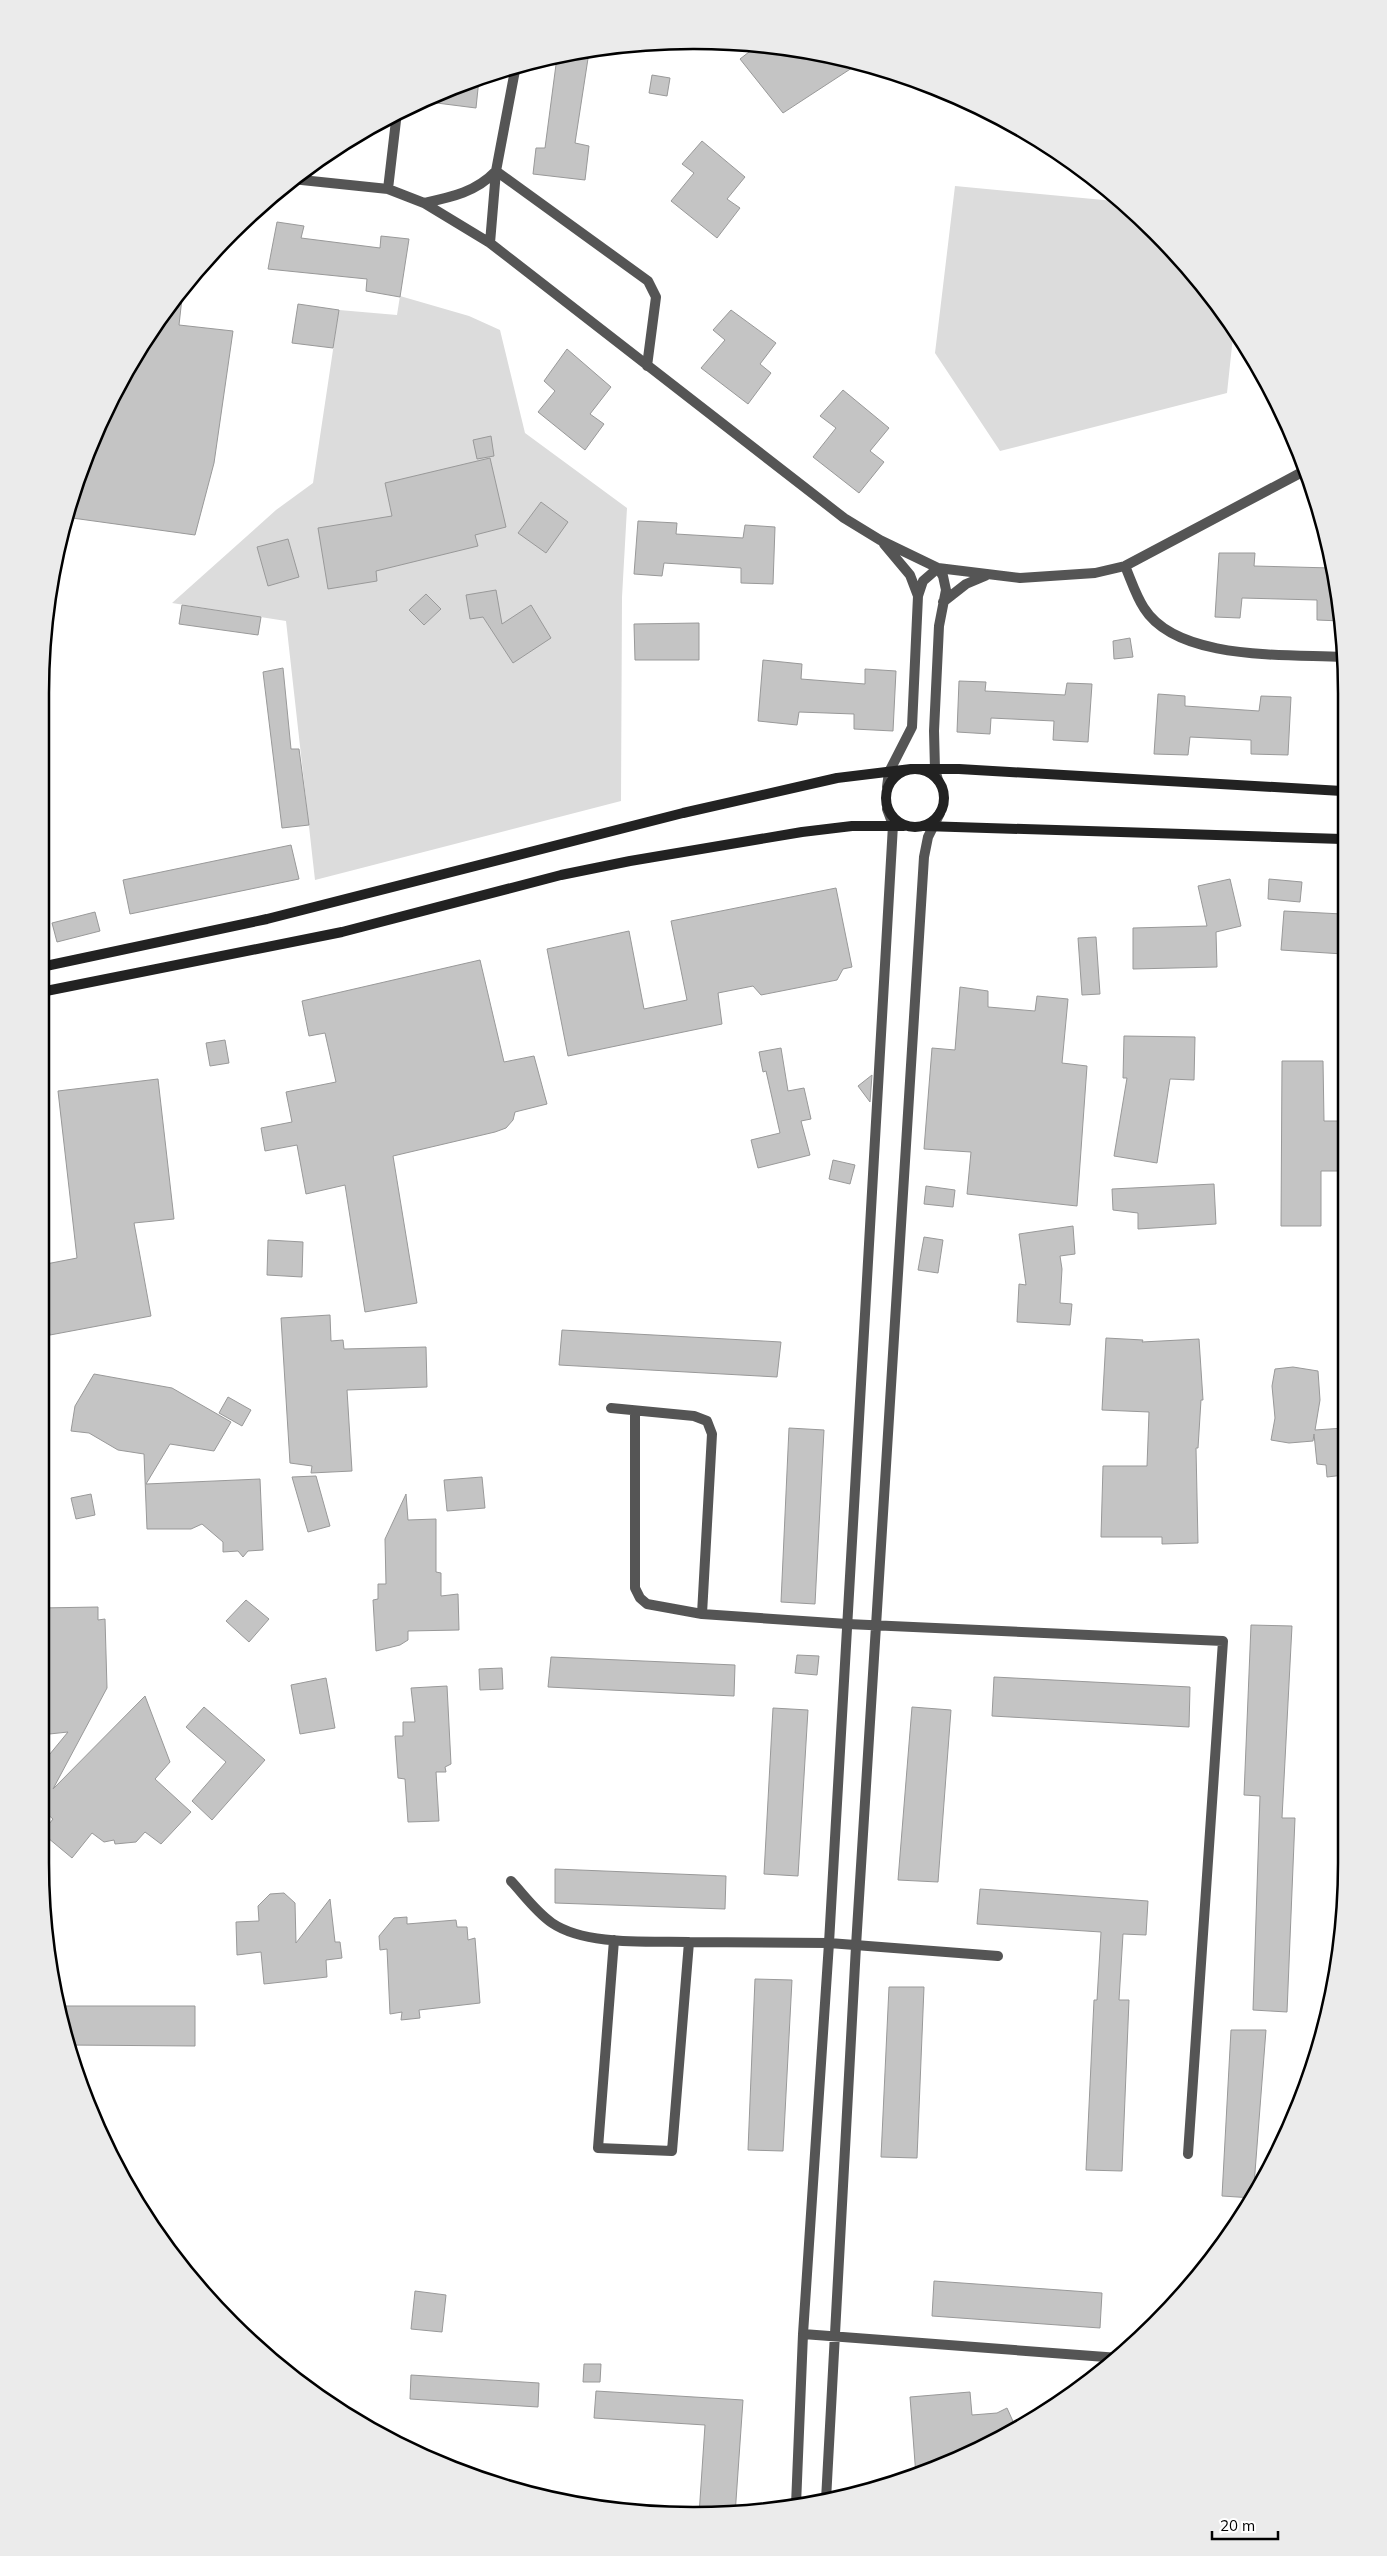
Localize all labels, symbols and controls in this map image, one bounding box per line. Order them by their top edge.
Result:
scale bar [1212,2508,1278,2540]
text: 20 m [1220,2516,1255,2535]

